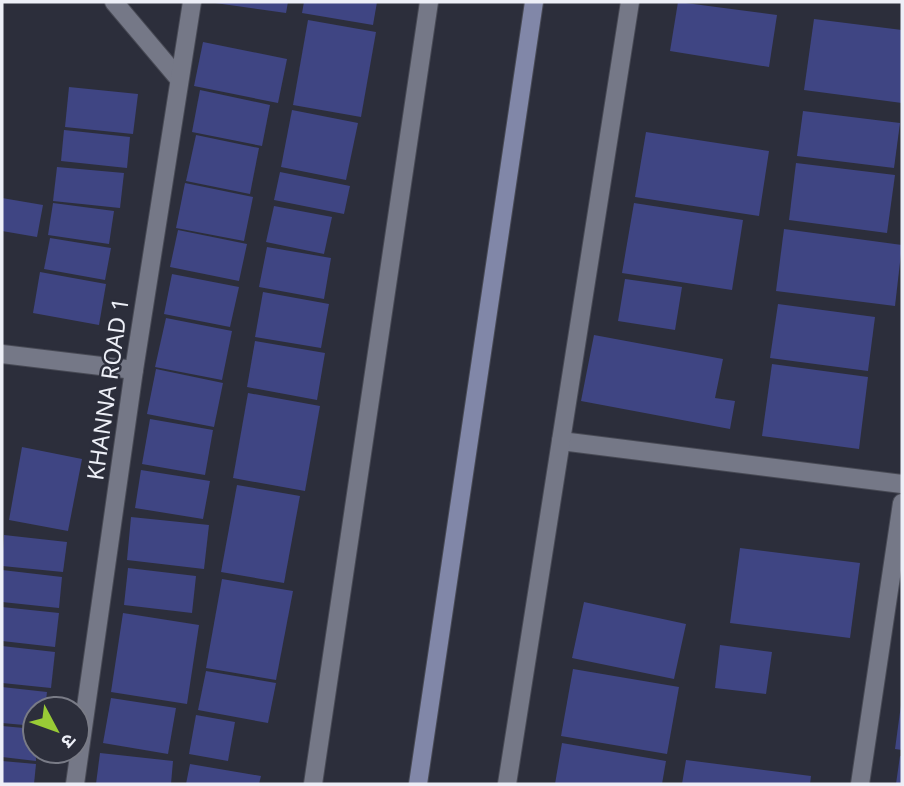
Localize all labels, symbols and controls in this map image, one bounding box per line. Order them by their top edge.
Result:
street label: KHANNA ROAD 1 [78,296,136,482]
north arrow [21,695,91,765]
text: उ [55,728,82,755]

